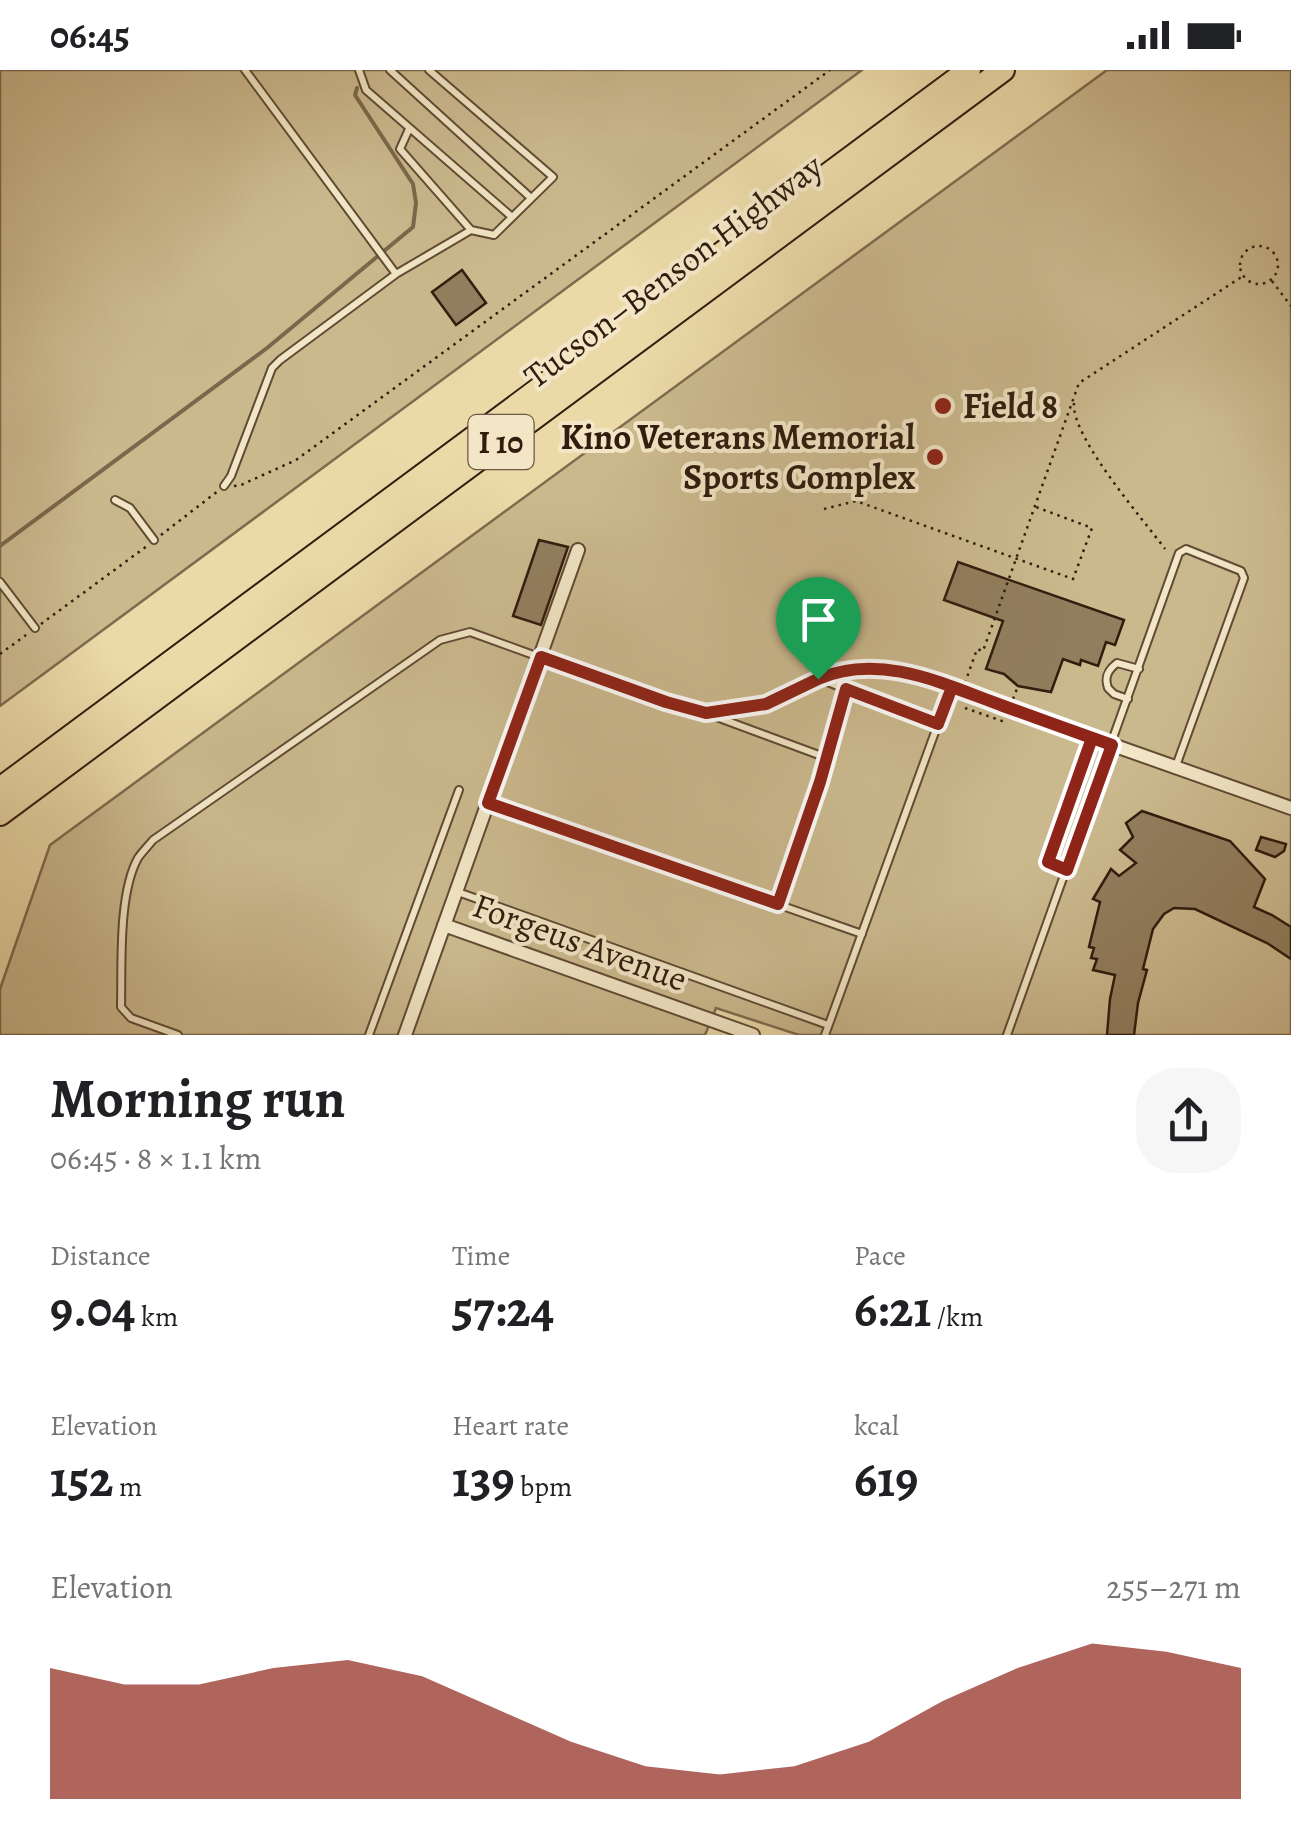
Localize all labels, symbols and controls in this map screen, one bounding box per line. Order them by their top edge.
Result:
text: 06:45 [50,9,130,61]
street label: Tucson–Benson Highway [514,142,833,399]
place label: Field 8 [963,382,1058,430]
marker: Field 8 [932,395,954,417]
place label: Kino Veterans Memorial Sports Complex [561,413,916,501]
road number: I 10 [468,415,534,469]
marker: Kino Veterans Memorial Sports Complex [924,446,946,468]
pin [776,577,861,680]
icon: arrive [791,592,846,647]
street label: Forgeus Avenue [466,881,694,1003]
text: Morning run [50,1061,345,1136]
button: share [1136,1068,1241,1173]
text: 06:45 · 8 × 1.1 km [50,1136,262,1180]
text: Distance [50,1237,150,1275]
text: Time [452,1237,510,1275]
text: Pace [854,1237,906,1275]
text: 9.04 [50,1275,136,1343]
text: 57:24 [452,1275,554,1343]
text: 6:21 [854,1275,931,1343]
text: km [136,1298,178,1336]
text: /km [931,1298,983,1336]
text: Elevation [50,1407,157,1445]
text: Heart rate [452,1407,569,1445]
text: kcal [854,1407,899,1445]
text: 152 [50,1445,113,1513]
text: 139 [452,1445,515,1513]
text: 619 [854,1445,918,1513]
text: m [113,1468,142,1506]
text: bpm [515,1468,572,1506]
text: Elevation [50,1565,173,1609]
text: 255–271 m [1106,1565,1241,1609]

